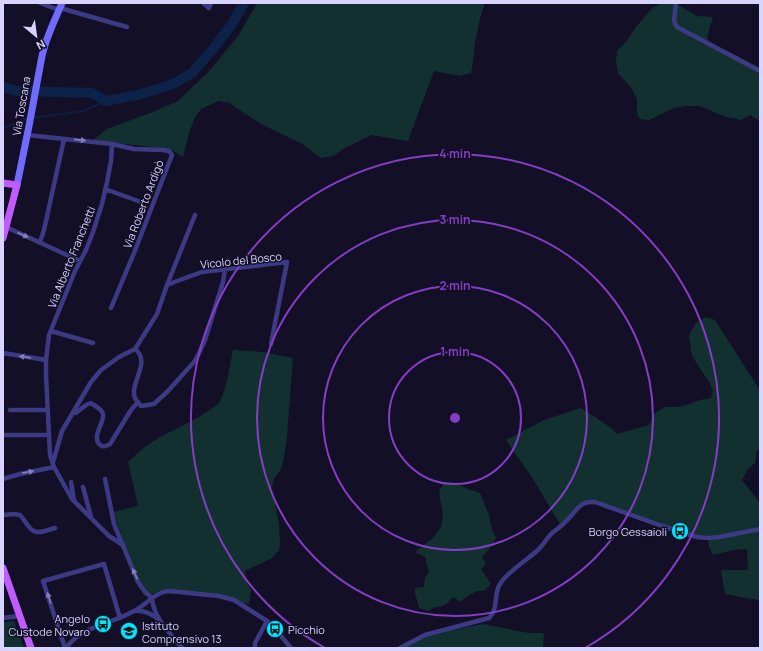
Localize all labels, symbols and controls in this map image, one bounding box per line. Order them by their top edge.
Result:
north arrow [16,16,56,56]
text: N [34,37,48,54]
street label: Via Toscana [8,75,34,137]
one-way arrow [74,137,86,144]
text: 4 min [439,145,471,162]
street label: Via Roberto Ardigò [119,157,167,250]
street label: Via Alberto Franchetti [44,204,98,310]
text: 3 min [439,211,471,228]
one-way arrow [17,232,29,238]
street label: Vicolo del Bosco [200,248,283,272]
text: 2 min [439,277,471,294]
text: 1 min [440,343,470,360]
one-way arrow [19,354,31,360]
centre of rings [448,411,462,425]
one-way arrow [22,469,35,475]
bus stop icon: Borgo Gessaioli [670,521,690,541]
place label: Borgo Gessaioli [589,524,667,539]
one-way arrow [132,568,138,579]
one-way arrow [46,591,52,603]
place label: Angelo Custode Novaro [8,611,90,639]
bus stop icon: Angelo Custode Novaro [93,614,113,634]
place label: Istituto Comprensivo 13 [142,618,222,646]
bus stop icon: Picchio [265,619,285,639]
school or university icon: Istituto Comprensivo 13 [119,621,139,641]
place label: Picchio [288,622,325,637]

